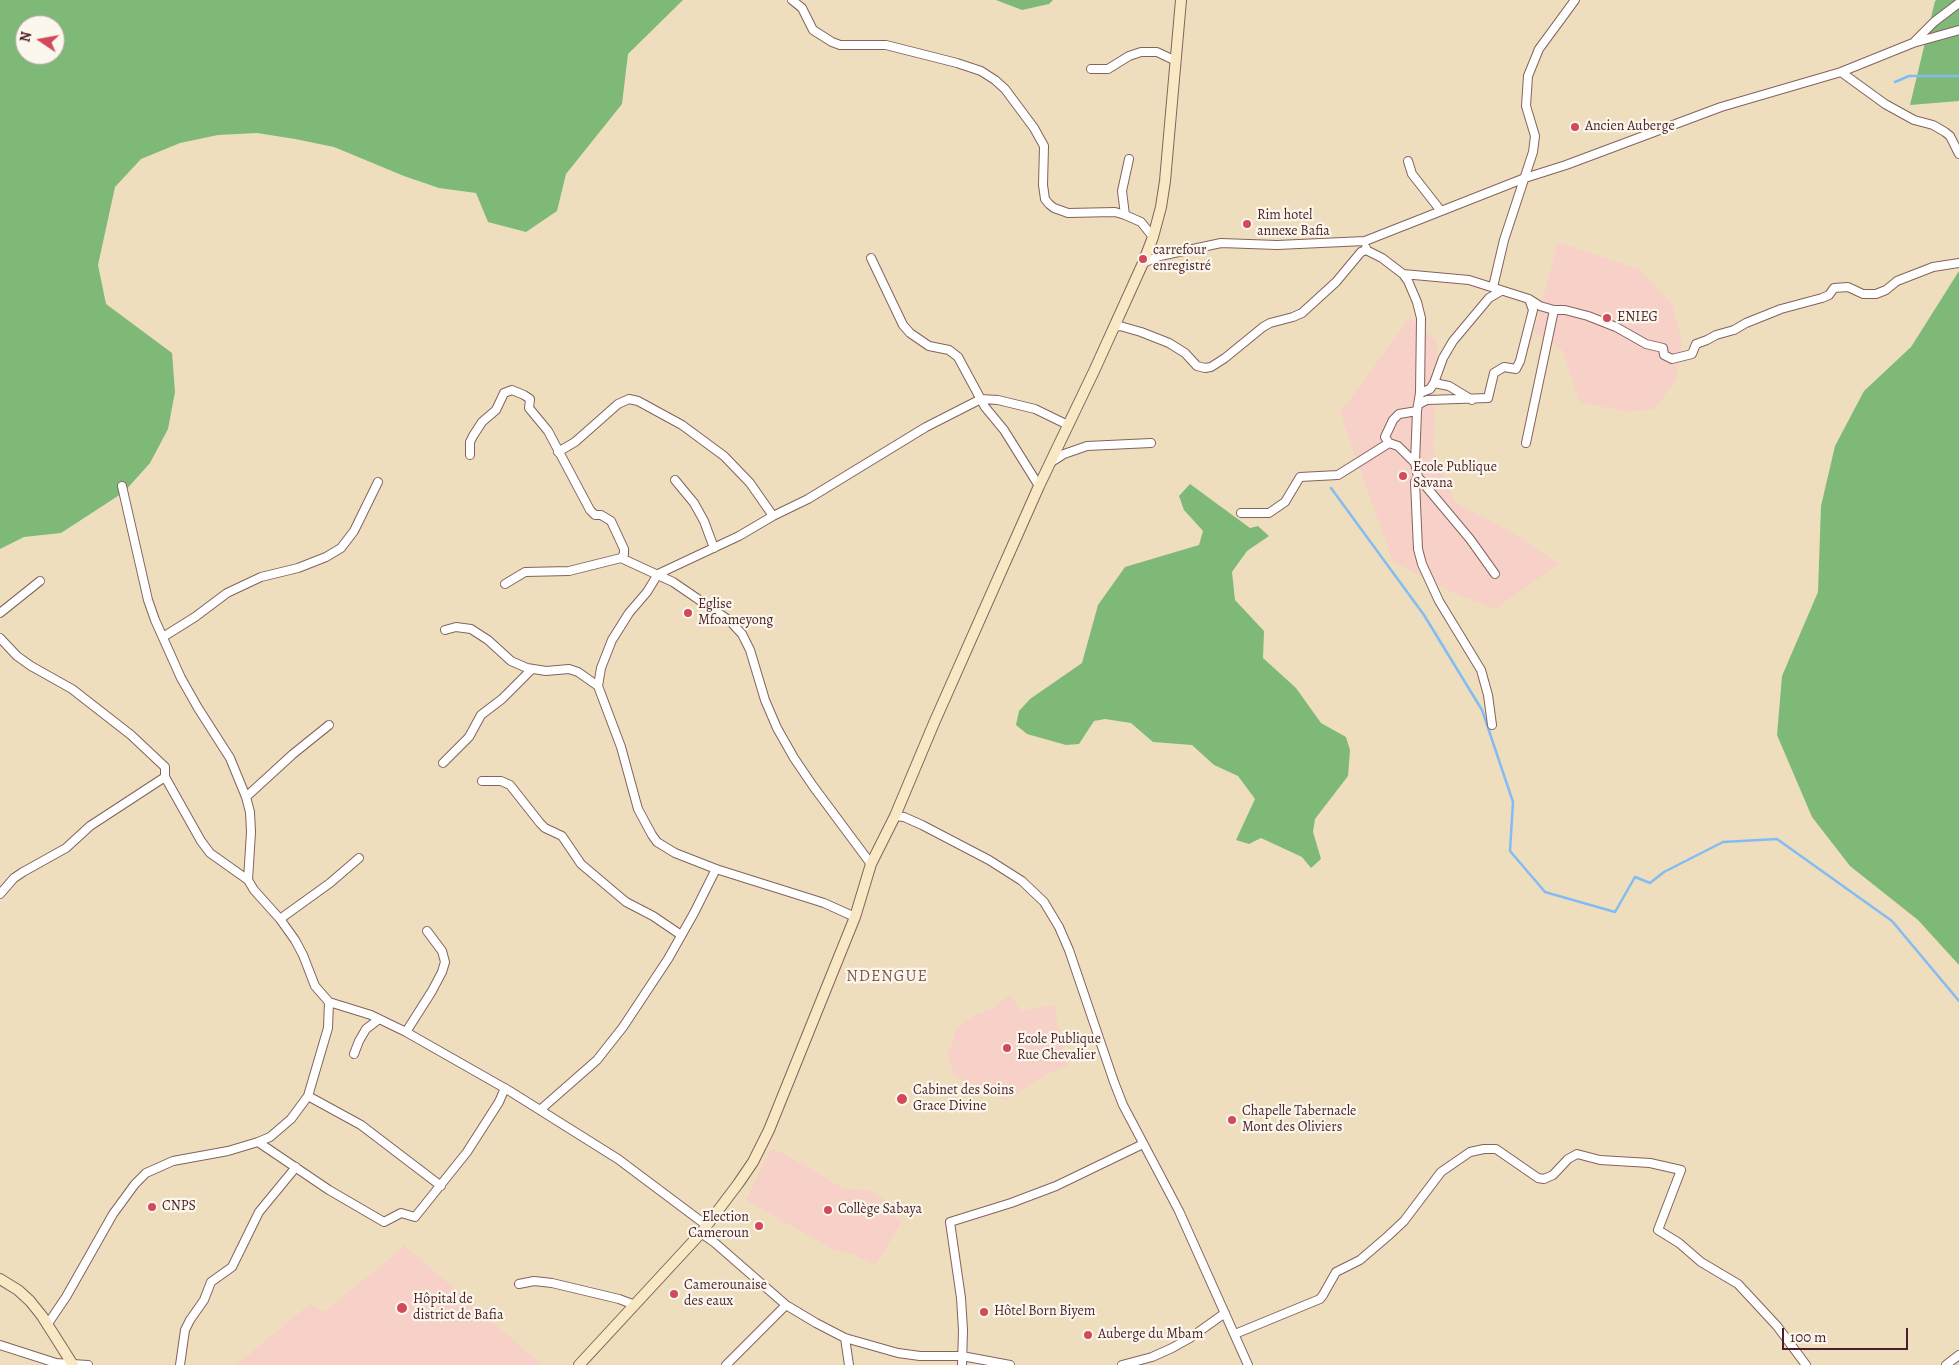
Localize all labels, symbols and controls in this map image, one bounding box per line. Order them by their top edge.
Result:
north arrow [15,15,65,65]
text: N [15,30,36,44]
place label: Ancien Auberge [1585,119,1675,135]
marker: Ancien Auberge [1569,121,1581,133]
place label: Rim hotel annexe Bafia [1257,208,1330,240]
marker: Rim hotel annexe Bafia [1241,218,1253,230]
place label: carrefour enregistré [1153,243,1211,276]
marker: carrefour enregistré [1137,253,1149,265]
place label: ENIEG [1617,310,1658,326]
marker: ENIEG [1601,312,1613,324]
place label: Ecole Publique Savana [1413,460,1497,492]
marker: Ecole Publique Savana [1397,470,1409,482]
place label: Eglise Mfoameyong [698,597,773,630]
marker: Eglise Mfoameyong [682,607,694,619]
district label: NDENGUE [845,967,929,987]
place label: Ecole Publique Rue Chevalier [1017,1032,1101,1064]
marker: Ecole Publique Rue Chevalier [1001,1042,1013,1054]
place label: Cabinet des Soins Grace Divine [913,1083,1014,1116]
marker: Cabinet des Soins Grace Divine [895,1092,909,1106]
place label: Chapelle Tabernacle Mont des Oliviers [1242,1104,1356,1136]
marker: Chapelle Tabernacle Mont des Oliviers [1226,1114,1238,1126]
place label: CNPS [162,1199,196,1215]
marker: CNPS [146,1201,158,1213]
place label: Collège Sabaya [838,1202,922,1218]
marker: Collège Sabaya [822,1204,834,1216]
place label: Election Cameroun [688,1210,749,1242]
marker: Election Cameroun [753,1220,765,1232]
place label: Camerounaise des eaux [684,1278,767,1310]
marker: Camerounaise des eaux [668,1288,680,1300]
place label: Hôpital de district de Bafia [413,1292,504,1324]
marker: Hôpital de district de Bafia [395,1301,409,1315]
place label: Hôtel Born Biyem [994,1304,1095,1320]
marker: Hôtel Born Biyem [978,1306,990,1318]
scale bar [1784,1318,1910,1350]
place label: Auberge du Mbam [1098,1327,1203,1343]
text: 100 m [1790,1327,1827,1347]
marker: Auberge du Mbam [1082,1329,1094,1341]

